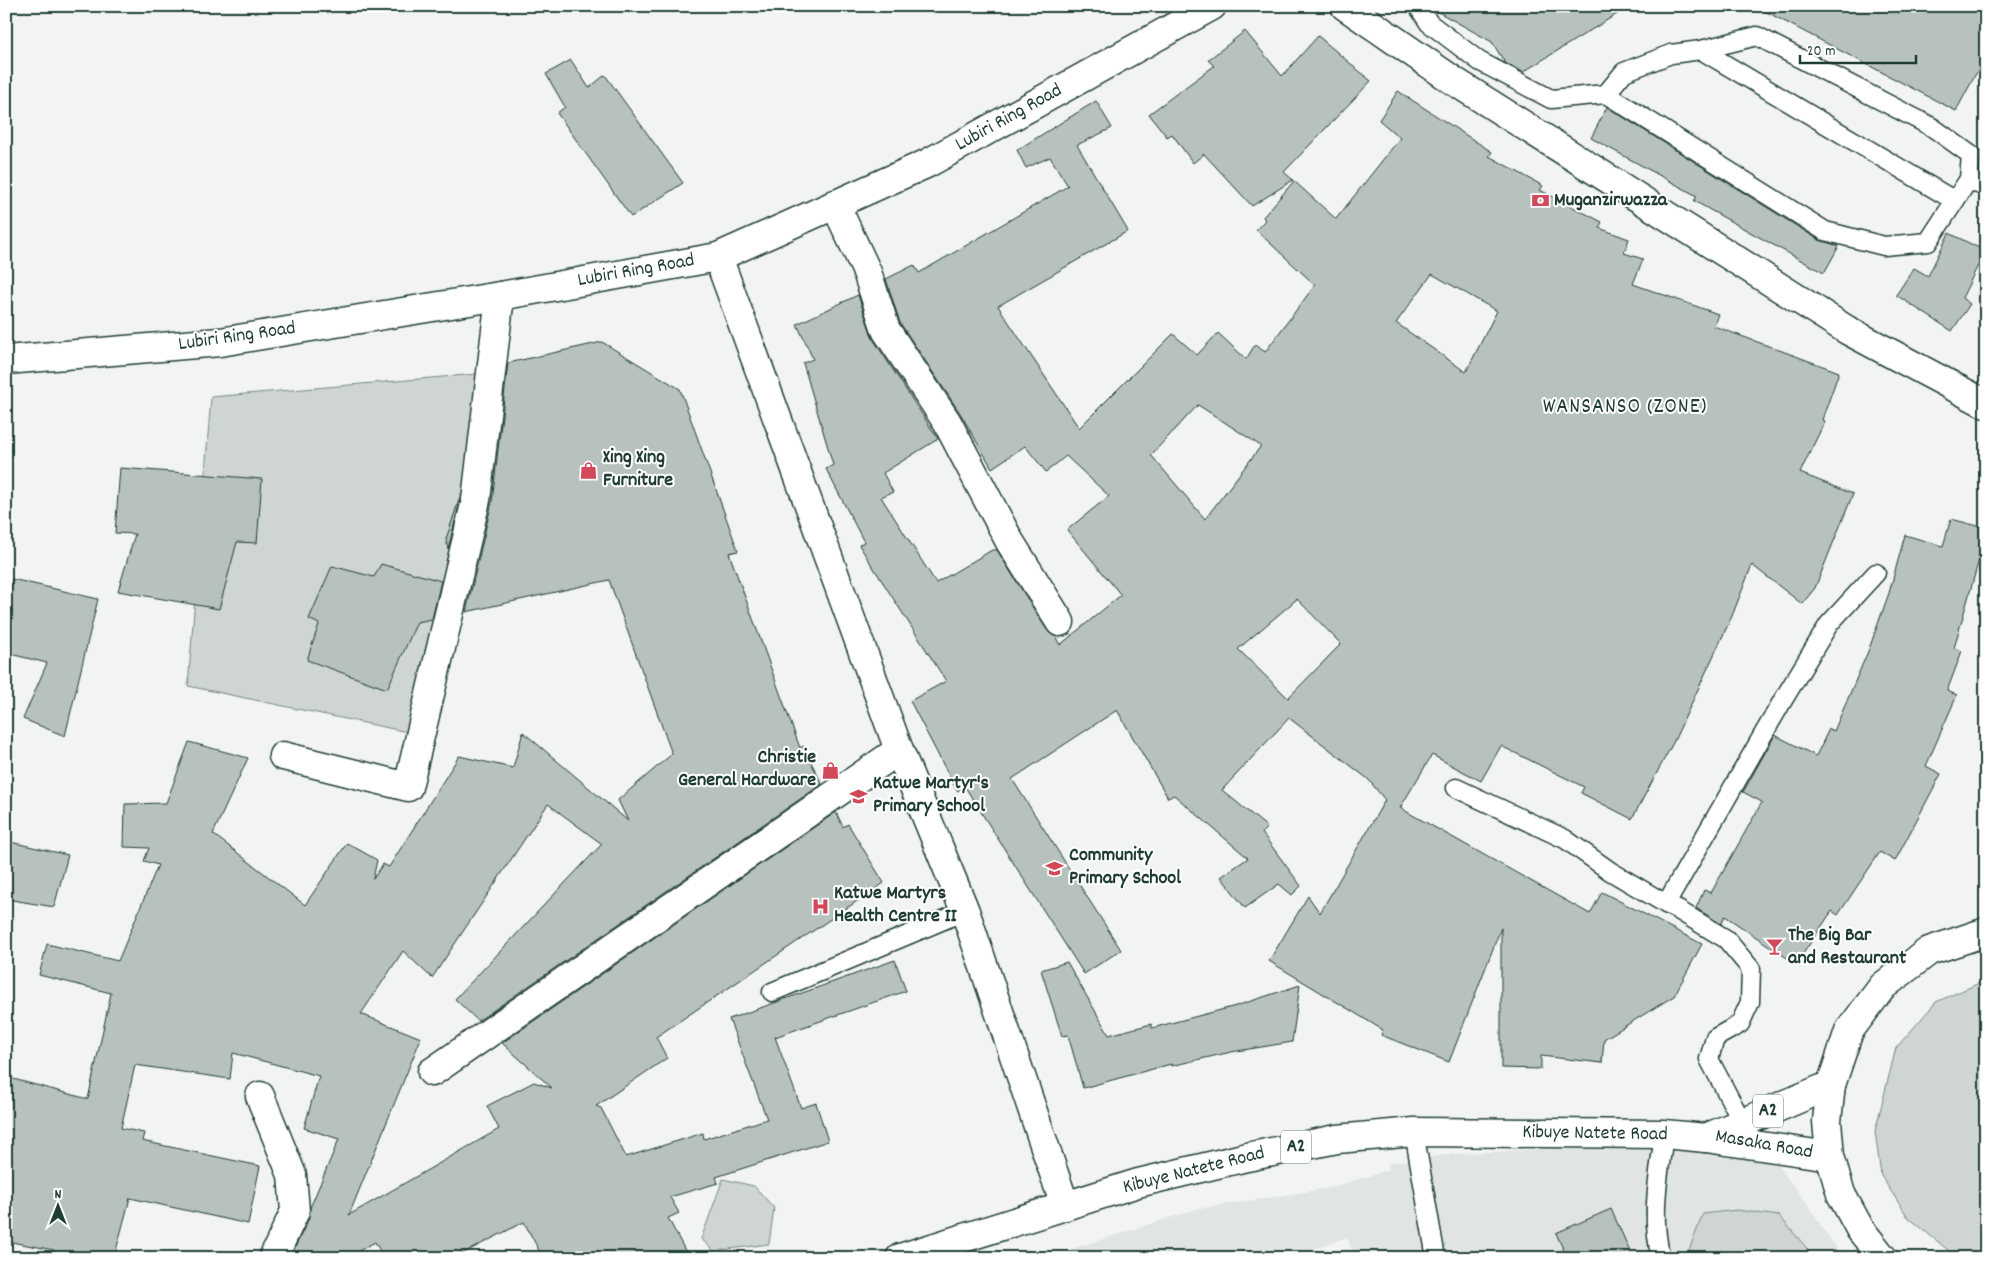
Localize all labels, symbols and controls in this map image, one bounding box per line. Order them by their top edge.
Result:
scale bar [1800,32,1916,64]
text: 20 m [1807,41,1835,63]
street label: Lubiri Ring Road [951,77,1067,159]
place label: Muganzirwazza [1554,187,1668,215]
bank icon: Muganzirwazza [1530,191,1550,211]
street label: Lubiri Ring Road [575,247,697,295]
street label: Lubiri Ring Road [177,315,297,359]
district label: WANSANSO (ZONE) [1543,392,1707,423]
place label: Xing Xing Furniture [603,444,673,495]
shop icon: Xing Xing Furniture [579,460,599,480]
place label: Christie General Hardware [678,744,816,795]
shop icon: Christie General Hardware [820,760,840,780]
place label: Katwe Martyr's Primary School [873,770,989,821]
school or university icon: Katwe Martyr's Primary School [849,786,869,806]
place label: Community Primary School [1069,842,1181,893]
school or university icon: Community Primary School [1045,858,1065,878]
place label: Katwe Martyrs Health Centre II [834,880,958,931]
hospital icon: Katwe Martyrs Health Centre II [810,896,830,916]
place label: The Big Bar and Restaurant [1788,922,1907,973]
bar icon: The Big Bar and Restaurant [1764,937,1784,957]
road number: A2 [1753,1094,1783,1128]
street label: Kibuye Natete Road [1522,1119,1668,1149]
street label: Masaka Road [1713,1123,1815,1167]
road number: A2 [1281,1130,1311,1164]
street label: Kibuye Natete Road [1120,1140,1268,1202]
north arrow [32,1182,82,1232]
text: N [55,1185,62,1205]

